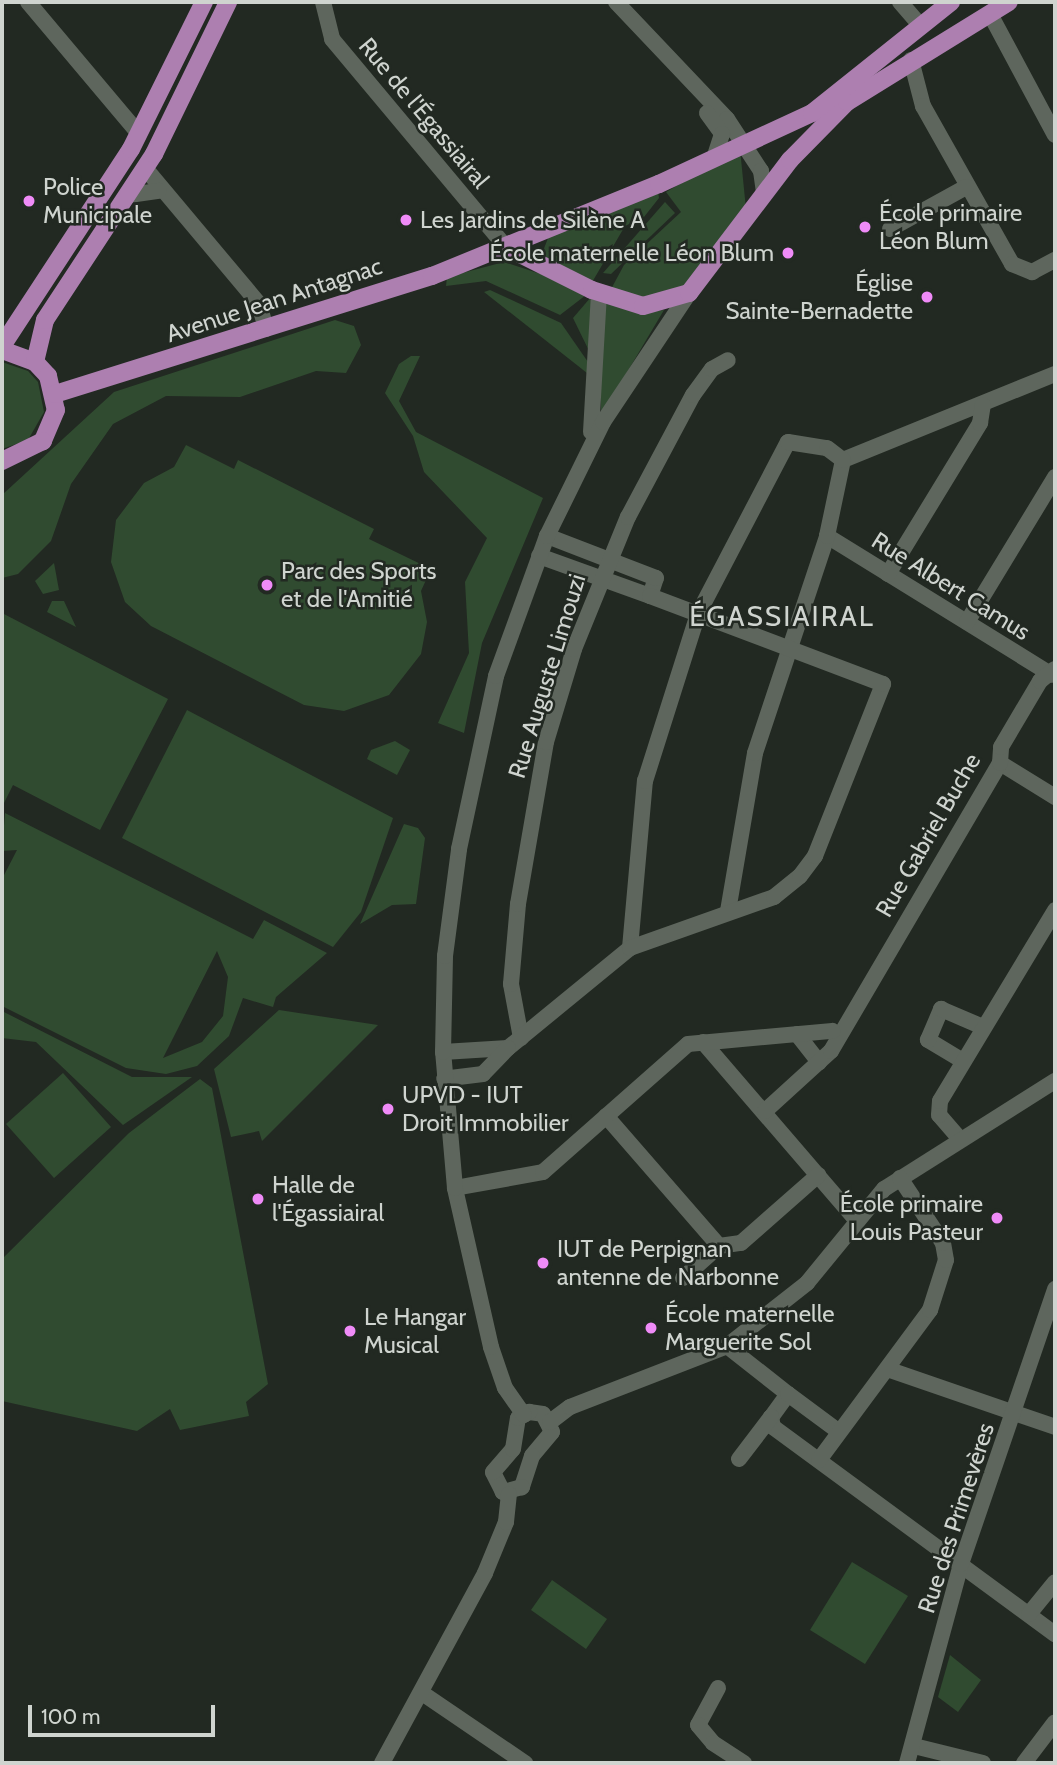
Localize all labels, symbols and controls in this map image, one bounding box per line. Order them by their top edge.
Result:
street label: Rue de l'Égassiairal [353,32,495,194]
place label: Police Municipale [43,173,152,229]
marker: Police Municipale [21,193,37,209]
place label: École primaire Léon Blum [879,199,1022,255]
place label: Les Jardins de Silène A [420,206,645,234]
marker: Les Jardins de Silène A [398,212,414,228]
marker: École primaire Léon Blum [857,219,873,235]
place label: École maternelle Léon Blum [490,239,774,267]
marker: École maternelle Léon Blum [780,245,796,261]
street label: Avenue Jean Antagnac [162,251,386,349]
place label: Église Sainte-Bernadette [726,269,913,325]
marker: Église Sainte-Bernadette [919,289,935,305]
street label: Rue Albert Camus [867,526,1035,646]
place label: Parc des Sports et de l'Amitié [281,557,436,613]
street label: Rue Auguste Limouzi [502,570,592,782]
marker: Parc des Sports et de l'Amitié [259,577,275,593]
district label: ÉGASSIAIRAL [691,599,873,633]
street label: Rue Gabriel Buche [869,748,987,922]
place label: UPVD - IUT Droit Immobilier [402,1081,569,1137]
marker: UPVD - IUT Droit Immobilier [380,1101,396,1117]
place label: Halle de l'Égassiairal [272,1171,384,1227]
place label: École primaire Louis Pasteur [840,1190,983,1246]
marker: Halle de l'Égassiairal [250,1191,266,1207]
marker: École primaire Louis Pasteur [989,1210,1005,1226]
place label: IUT de Perpignan antenne de Narbonne [557,1235,779,1291]
marker: IUT de Perpignan antenne de Narbonne [535,1255,551,1271]
place label: École maternelle Marguerite Sol [665,1300,834,1356]
place label: Le Hangar Musical [364,1303,466,1359]
marker: École maternelle Marguerite Sol [643,1320,659,1336]
marker: Le Hangar Musical [342,1323,358,1339]
street label: Rue des Primevères [912,1419,1000,1617]
scale bar [32,1692,219,1736]
text: 100 m [41,1704,100,1729]

